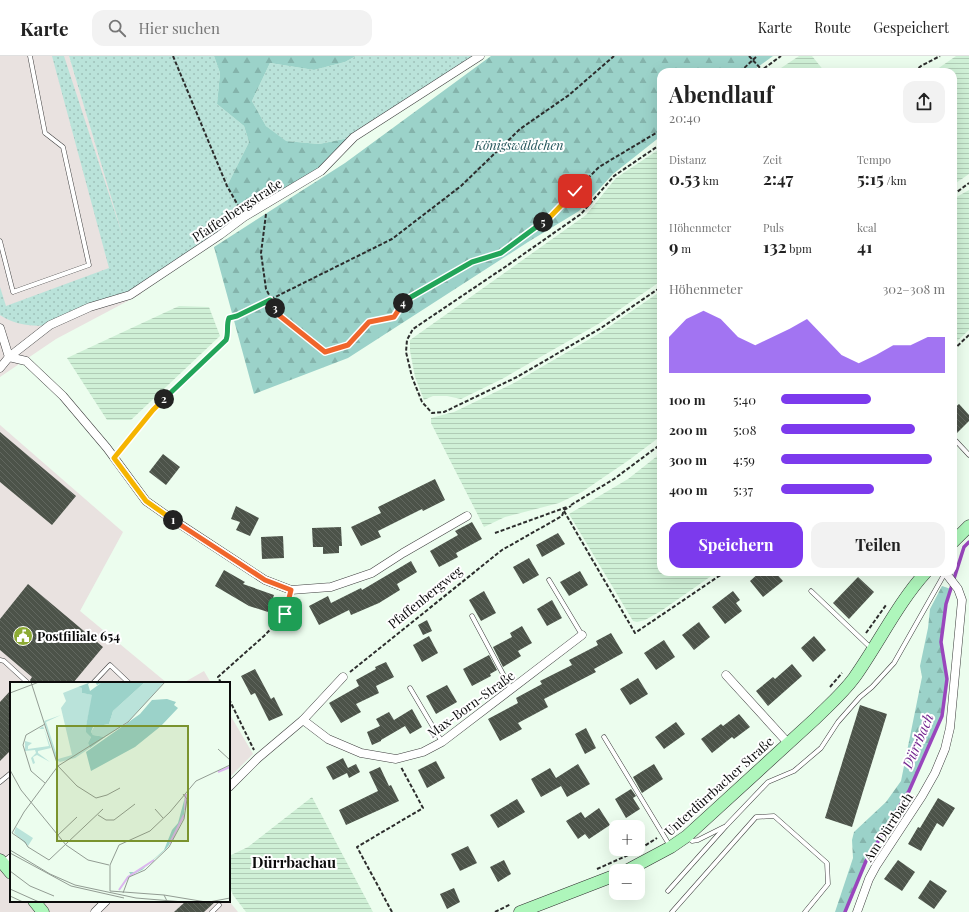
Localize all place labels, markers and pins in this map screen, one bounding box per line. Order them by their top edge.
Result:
pin [558,174,592,208]
pin: 5 [533,212,553,232]
pin: 4 [393,293,413,313]
pin: 3 [265,298,285,318]
pin: 2 [154,389,174,409]
pin: 1 [163,510,183,530]
pin [268,597,302,631]
public building icon: Postfiliale 654 [12,625,34,647]
place label: Postfiliale 654 [37,627,120,644]

